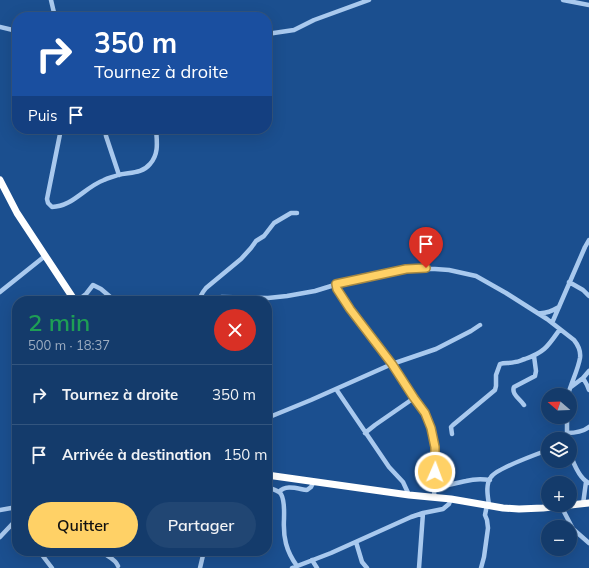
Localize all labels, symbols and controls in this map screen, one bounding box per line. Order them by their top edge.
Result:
text: 350 m [94,25,177,60]
icon: right [28,28,80,80]
text: Tournez à droite [94,60,228,83]
icon: arrive [65,104,87,126]
text: Puis [28,106,57,125]
pin [409,227,443,268]
icon: arrive [415,233,437,255]
text: 2 min [28,307,90,337]
button: close [214,309,256,351]
text: 500 m · 18:37 [28,337,110,353]
icon: right [28,384,50,406]
text: Tournez à droite [62,385,178,404]
text: 350 m [212,385,256,404]
north arrow [541,388,577,424]
map controls [541,388,577,556]
button: layers [541,432,577,468]
icon: arrive [28,444,50,466]
text: Arrivée à destination [62,445,211,464]
text: 150 m [223,445,267,464]
position arrow [414,451,456,493]
button: + [541,476,577,512]
button: Quitter [28,502,138,548]
button: Partager [146,502,256,548]
button: − [541,520,577,556]

